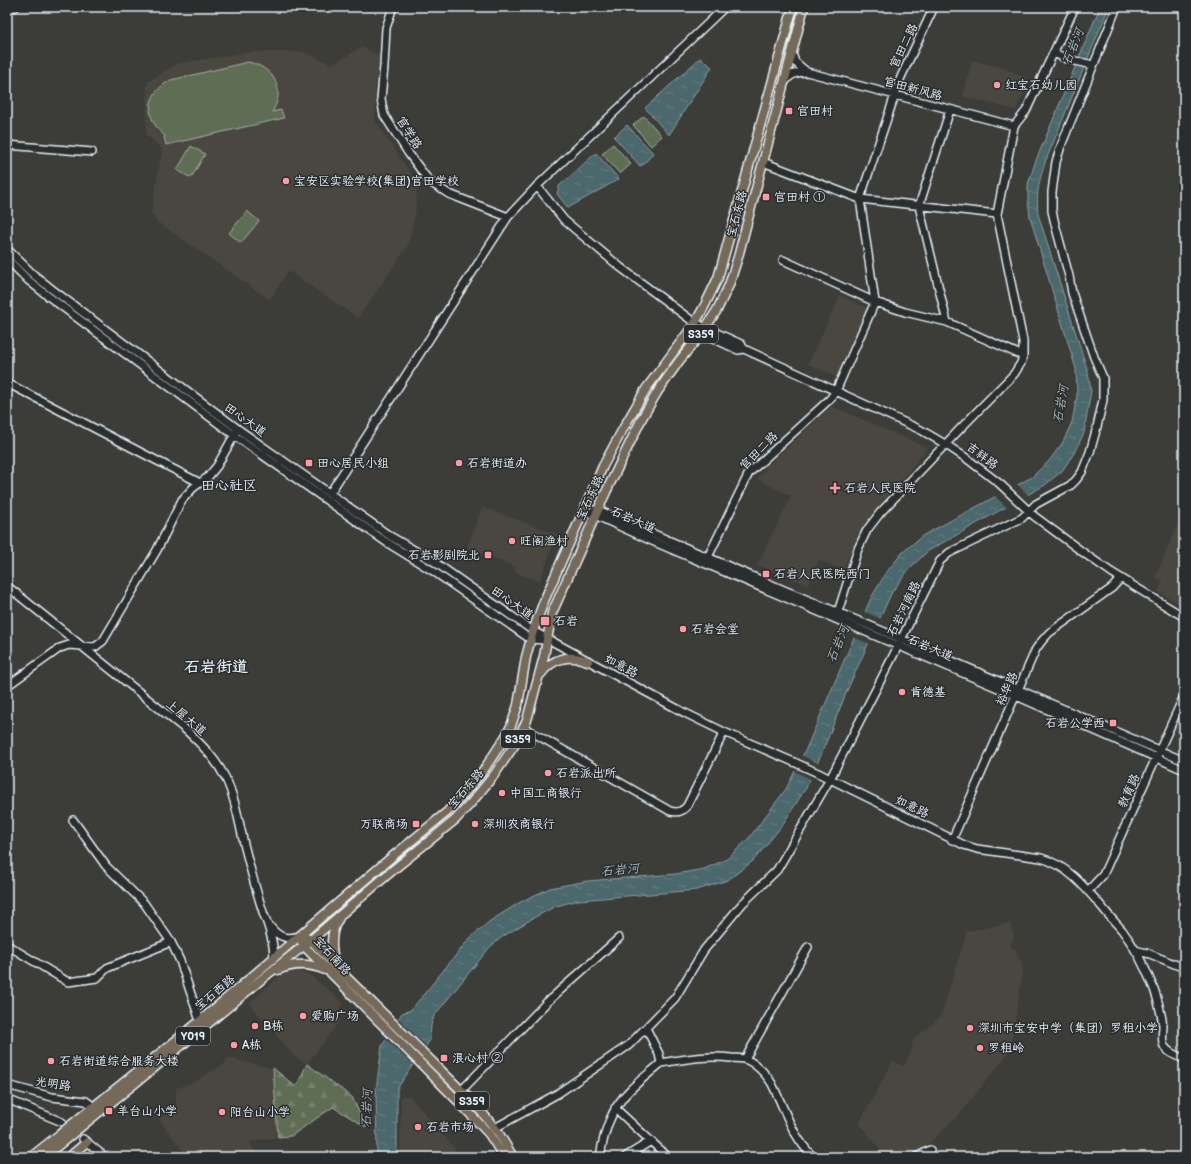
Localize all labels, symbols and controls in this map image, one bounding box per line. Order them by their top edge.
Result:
street label: 官田二路 [887,21,921,71]
water label: 石岩河 [1058,24,1088,68]
street label: 官田新风路 [882,74,944,104]
place label: 红宝石幼儿园 [1005,78,1077,93]
marker: 红宝石幼儿园 [992,80,1002,90]
place label: 官田村 [797,104,833,119]
marker: 官田村 [784,106,794,116]
street label: 官学路 [393,114,425,152]
place label: 宝安区实验学校(集团)官田学校 [294,174,459,189]
marker: 宝安区实验学校(集团)官田学校 [281,176,291,186]
street label: 宝石东路 [724,189,750,239]
place label: 官田村 ① [774,190,825,205]
marker: 官田村 ① [761,192,771,202]
road number: S359 [684,325,718,343]
water label: 石岩河 [1050,381,1073,425]
street label: 田心大道 [221,400,269,440]
street label: 官田二路 [737,429,781,473]
street label: 吉祥路 [963,439,1001,473]
place label: 田心居民小组 [317,456,389,471]
place label: 石岩街道办 [467,456,527,471]
marker: 田心居民小组 [304,458,314,468]
marker: 石岩街道办 [454,458,464,468]
street label: 宝石东路 [573,473,607,523]
district label: 田心社区 [201,477,257,494]
place label: 石岩人民医院 [844,481,916,496]
marker: 石岩人民医院 [829,482,841,494]
street label: 石岩大道 [608,503,658,537]
place label: 旺阁渔村 [520,534,568,549]
marker: 旺阁渔村 [507,536,517,546]
place label: 石岩影剧院北 [408,548,480,563]
marker: 石岩影剧院北 [483,550,493,560]
place label: 石岩人民医院西门 [774,567,870,582]
marker: 石岩人民医院西门 [761,569,771,579]
street label: 石岩河南路 [884,579,924,639]
street label: 田心大道 [488,583,536,623]
place label: 石岩 [554,614,578,629]
marker: 石岩 [539,615,551,627]
water label: 石岩河 [823,621,854,665]
place label: 石岩会堂 [691,622,739,637]
marker: 石岩会堂 [678,624,688,634]
street label: 石岩大道 [905,632,955,664]
street label: 如意路 [602,651,640,681]
district label: 石岩街道 [184,658,248,677]
street label: 裕华路 [993,669,1021,709]
place label: 肯德基 [910,685,946,700]
marker: 肯德基 [897,687,907,697]
street label: 上屋大道 [163,697,209,739]
place label: 石岩公学西 [1045,716,1105,731]
marker: 石岩公学西 [1108,718,1118,728]
road number: S359 [501,730,535,748]
street label: 宝石东路 [445,766,487,812]
place label: 石岩派出所 [556,766,617,781]
marker: 石岩派出所 [543,768,553,778]
street label: 教育路 [1115,771,1143,811]
place label: 中国工商银行 [510,786,582,801]
marker: 中国工商银行 [497,788,507,798]
street label: 如意路 [893,792,931,822]
place label: 万联商场 [360,817,408,832]
place label: 深圳农商银行 [483,817,555,832]
marker: 万联商场 [411,819,421,829]
marker: 深圳农商银行 [470,819,480,829]
water label: 石岩河 [600,860,642,880]
street label: 宝石南路 [310,933,354,979]
street label: 宝石西路 [192,972,238,1014]
place label: 爱购广场 [311,1009,359,1024]
marker: 爱购广场 [298,1011,308,1021]
place label: B栋 [263,1019,283,1034]
marker: B栋 [250,1021,260,1031]
place label: 深圳市宝安中学（集团）罗租小学 [978,1021,1158,1036]
marker: 深圳市宝安中学（集团）罗租小学 [965,1023,975,1033]
road number: Y019 [176,1027,210,1045]
place label: A栋 [242,1038,261,1053]
marker: A栋 [229,1040,239,1050]
place label: 罗租岭 [988,1041,1025,1056]
marker: 罗租岭 [975,1043,985,1053]
place label: 浪心村 ② [452,1051,503,1066]
marker: 浪心村 ② [439,1053,449,1063]
place label: 石岩街道综合服务大楼 [59,1054,179,1069]
marker: 石岩街道综合服务大楼 [46,1056,56,1066]
street label: 光明路 [34,1074,72,1094]
water label: 石岩河 [358,1086,376,1128]
road number: S359 [455,1092,489,1110]
place label: 羊台山小学 [117,1104,177,1119]
place label: 阳台山小学 [230,1105,290,1120]
marker: 羊台山小学 [104,1106,114,1116]
marker: 阳台山小学 [217,1107,227,1117]
place label: 石岩市场 [426,1120,474,1135]
marker: 石岩市场 [413,1122,423,1132]

